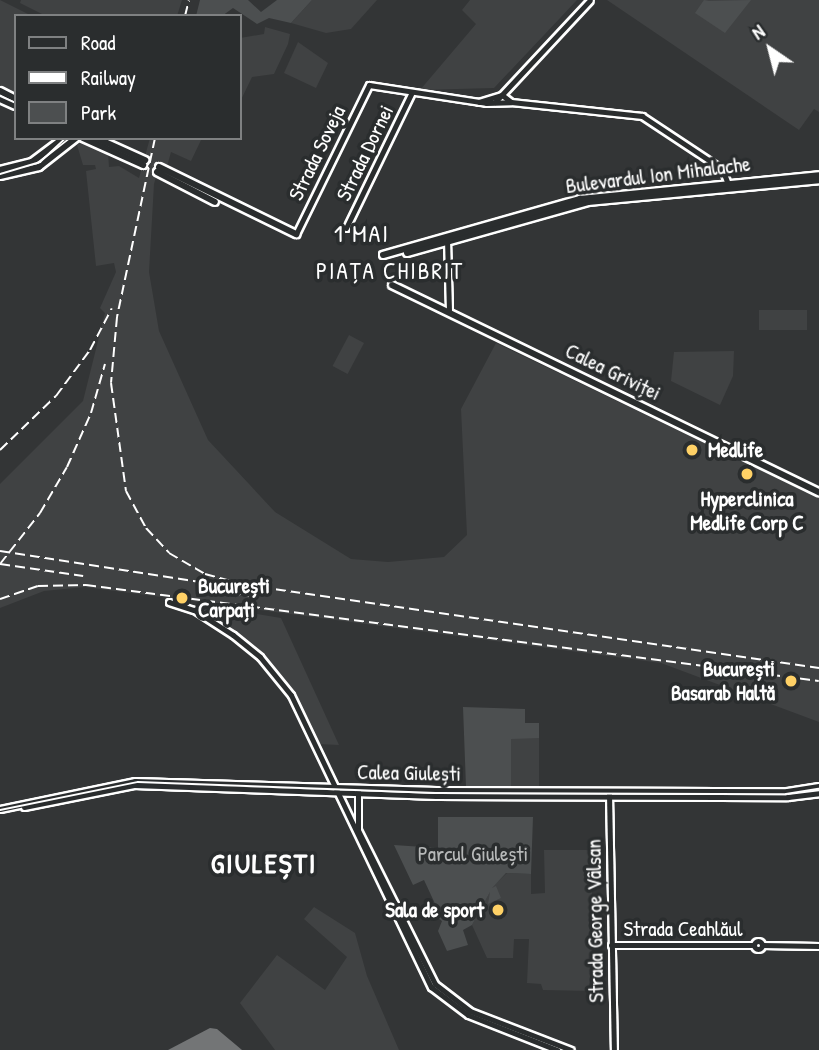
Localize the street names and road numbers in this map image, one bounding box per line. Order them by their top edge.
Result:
street label: Strada Soveja [283,101,351,205]
street label: Strada Dornei [331,101,399,205]
street label: Bulevardul Ion Mihalache [564,151,752,199]
street label: Calea Griviței [561,338,665,406]
street label: Calea Giulești [357,759,461,787]
street label: Strada George Vâlsan [581,839,609,1003]
street label: Strada Ceahlăul [623,916,743,942]

